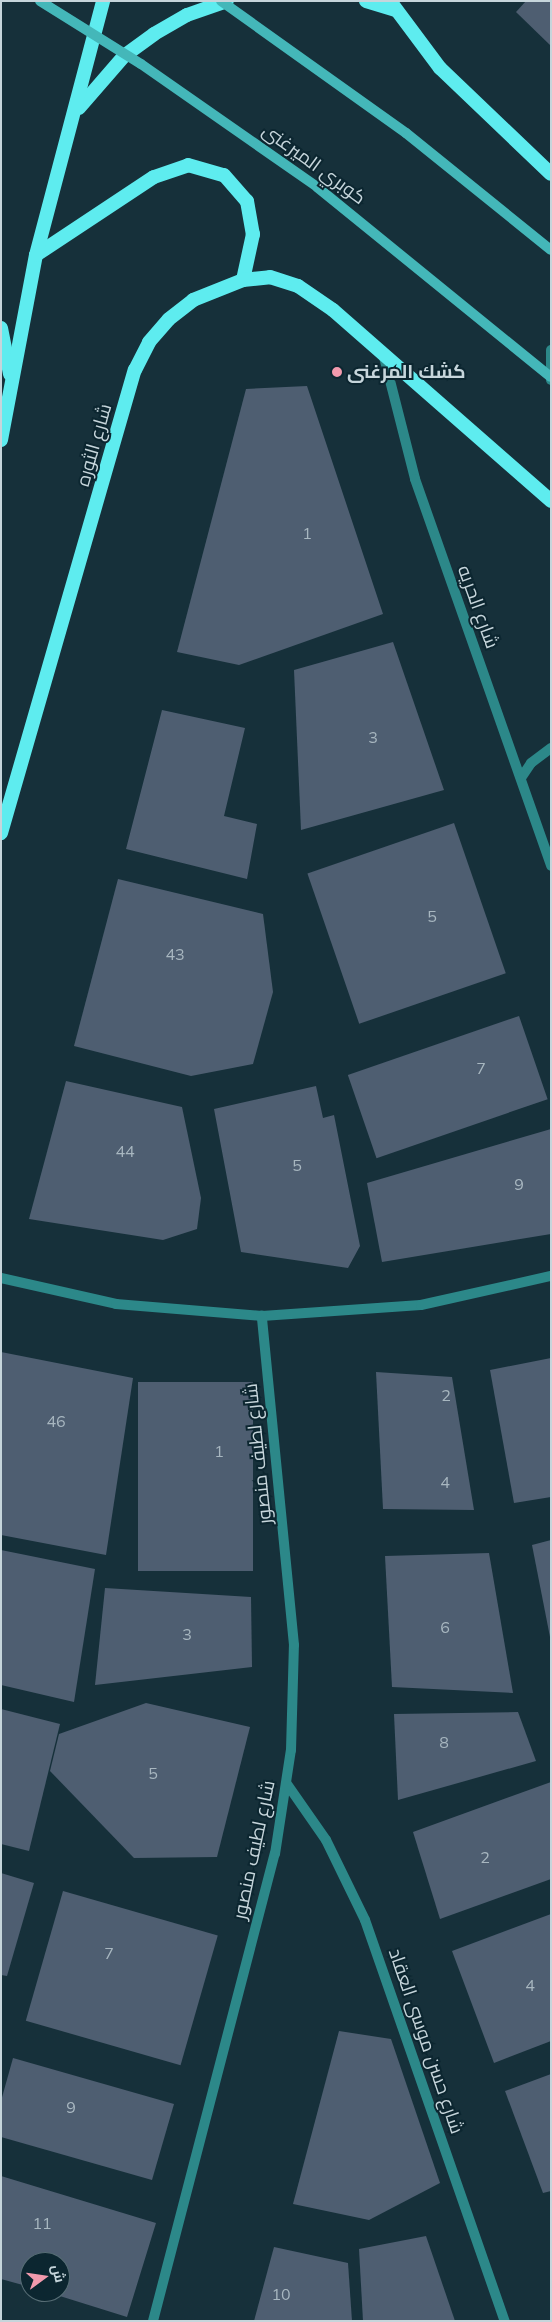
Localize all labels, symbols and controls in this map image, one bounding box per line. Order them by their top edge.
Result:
street label: كوبري الميرغنى [258,119,370,209]
place label: كشك المرغنى [347,361,466,383]
marker: كشك المرغنى [331,366,343,378]
street label: شارع الثوره [71,401,117,489]
house number: 1 [302,523,312,543]
street label: شارع الحريه [452,562,504,652]
house number: 3 [368,727,378,747]
house number: 5 [427,906,437,926]
house number: 43 [165,944,185,964]
house number: 7 [476,1058,486,1078]
house number: 44 [115,1141,135,1161]
house number: 5 [292,1155,302,1175]
house number: 9 [514,1174,524,1194]
street label: شارع لطيف منصور [239,1382,277,1526]
house number: 2 [441,1385,451,1405]
house number: 46 [46,1411,66,1431]
house number: 1 [214,1441,224,1461]
house number: 4 [440,1472,450,1492]
house number: 6 [440,1617,450,1637]
house number: 3 [182,1624,192,1644]
house number: 8 [439,1732,449,1752]
house number: 5 [148,1763,158,1783]
street label: شارع لطيف منصور [228,1778,280,1922]
house number: 2 [480,1847,490,1867]
house number: 7 [104,1943,114,1963]
street label: شارع حسن موسى العقاد [384,1945,468,2137]
house number: 4 [525,1975,535,1995]
house number: 9 [66,2097,76,2117]
house number: 11 [32,2213,52,2233]
north arrow [20,2252,70,2302]
text: ش [48,2263,69,2285]
house number: 10 [271,2284,291,2304]

